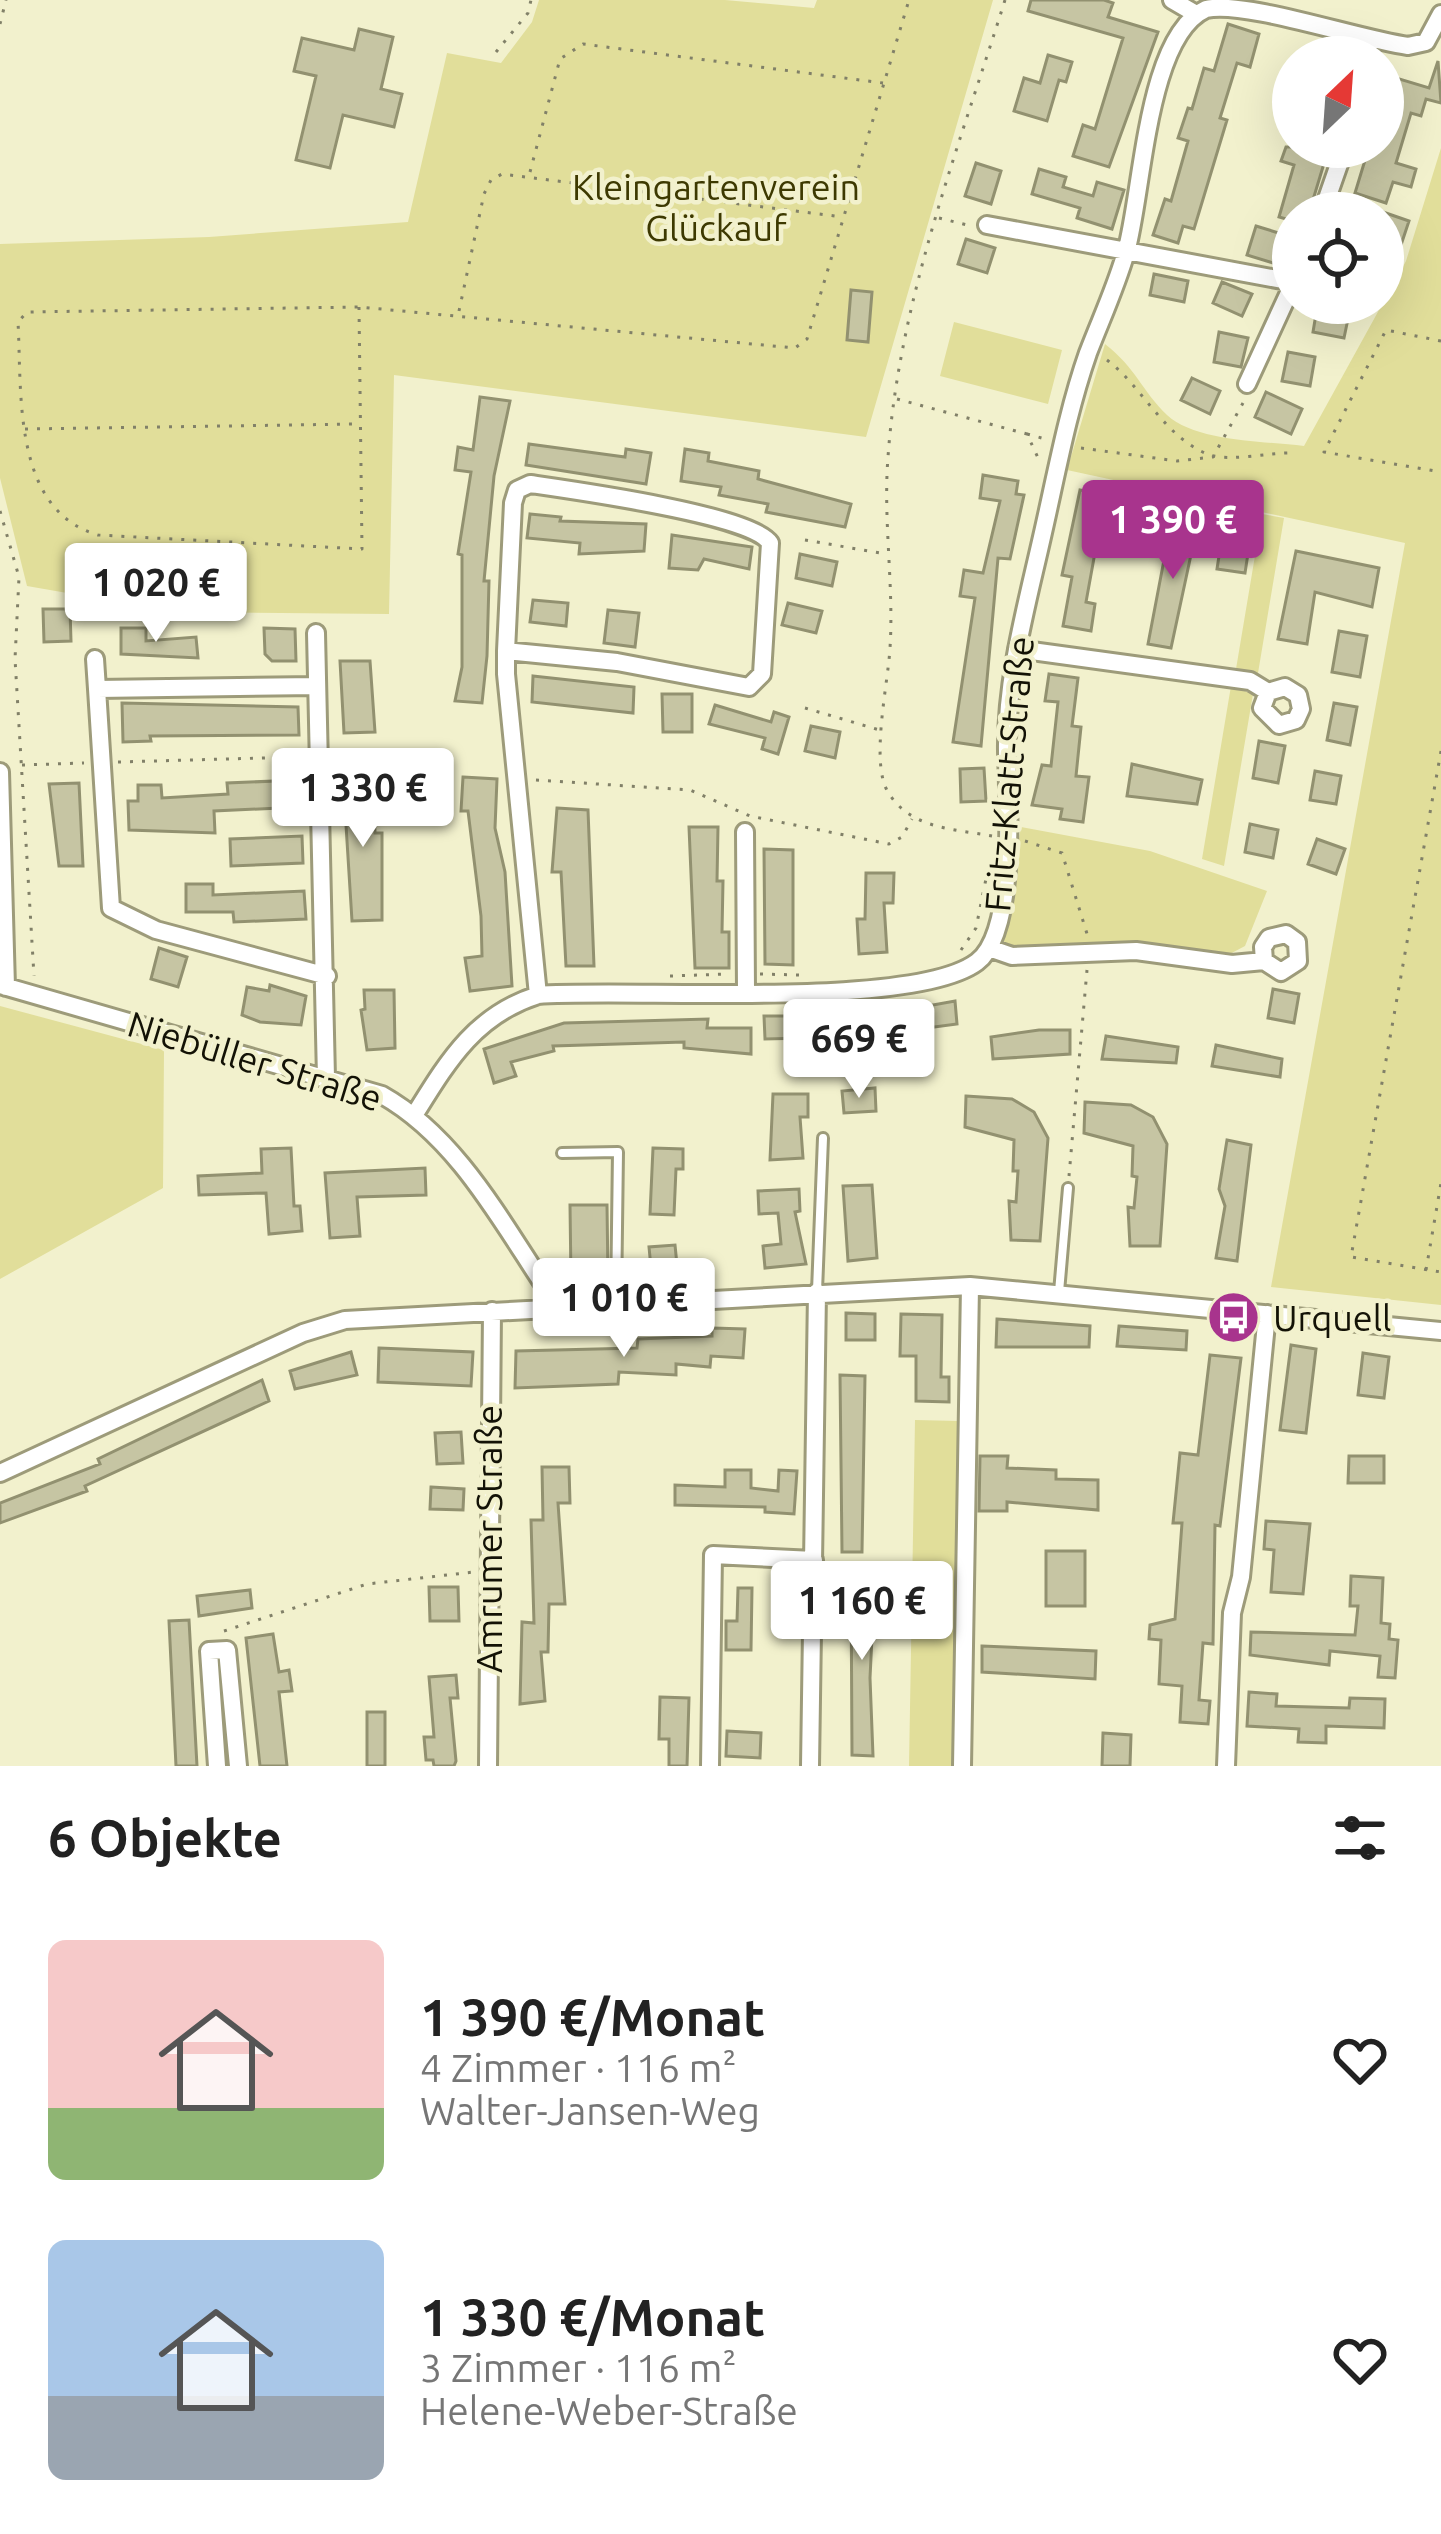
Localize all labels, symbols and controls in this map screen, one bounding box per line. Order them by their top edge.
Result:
north arrow [1272,36,1404,168]
map controls [1272,36,1404,324]
park label: Kleingartenverein Glückauf [572,166,860,248]
button: locate [1272,192,1404,324]
pin: 1 390 € [1062,480,1284,582]
text: 1 390 € [1109,497,1237,540]
pin: 1 020 € [45,543,267,645]
text: 1 020 € [92,560,220,603]
street label: Fritz-Klatt-Straße [976,635,1041,913]
pin: 1 330 € [252,748,474,850]
text: 1 330 € [299,765,427,808]
pin: 669 € [775,999,943,1101]
street label: Niebüller Straße [123,1002,387,1119]
text: 669 € [810,1016,908,1059]
pin: 1 010 € [513,1258,735,1360]
text: 1 010 € [560,1275,688,1318]
bus stop icon: Urquell [1206,1290,1262,1346]
place label: Urquell [1273,1297,1392,1338]
street label: Amrumer Straße [468,1405,509,1673]
pin: 1 160 € [751,1561,973,1663]
text: 1 160 € [798,1578,926,1621]
icon: filters [1327,1805,1393,1871]
text: 6 Objekte [48,1809,282,1867]
icon: home [144,1988,288,2132]
text: 1 390 €/Monat [420,1988,765,2046]
icon: heart [1327,2027,1393,2093]
text: 4 Zimmer · 116 m² [420,2046,737,2089]
text: Walter-Jansen-Weg [420,2089,760,2132]
icon: home [144,2288,288,2432]
text: 1 330 €/Monat [420,2288,765,2346]
icon: heart [1327,2327,1393,2393]
text: 3 Zimmer · 116 m² [420,2346,737,2389]
text: Helene-Weber-Straße [420,2389,798,2432]

